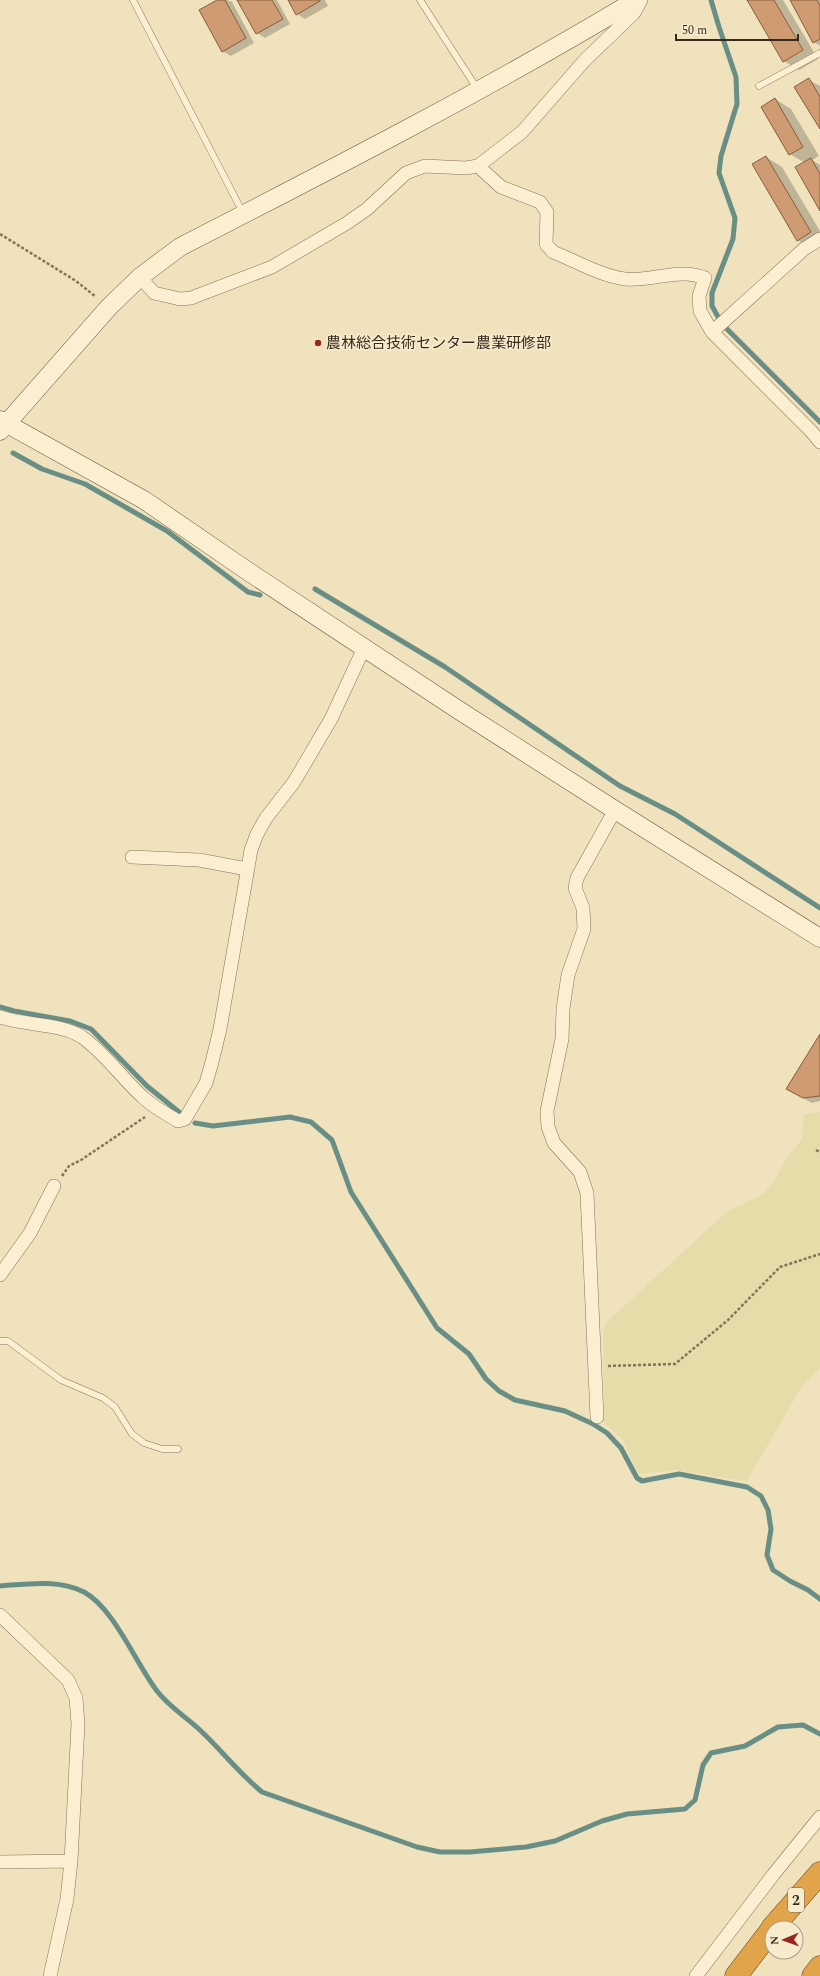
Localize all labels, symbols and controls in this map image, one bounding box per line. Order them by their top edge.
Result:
scale bar [676,16,798,42]
text: 50 m [682,21,707,40]
place label: 農林総合技術センター農業研修部 [326,332,551,355]
marker: 農林総合技術センター農業研修部 [313,338,323,348]
road number: 2 [788,1888,804,1912]
north arrow [764,1920,804,1960]
text: N [766,1936,783,1945]

